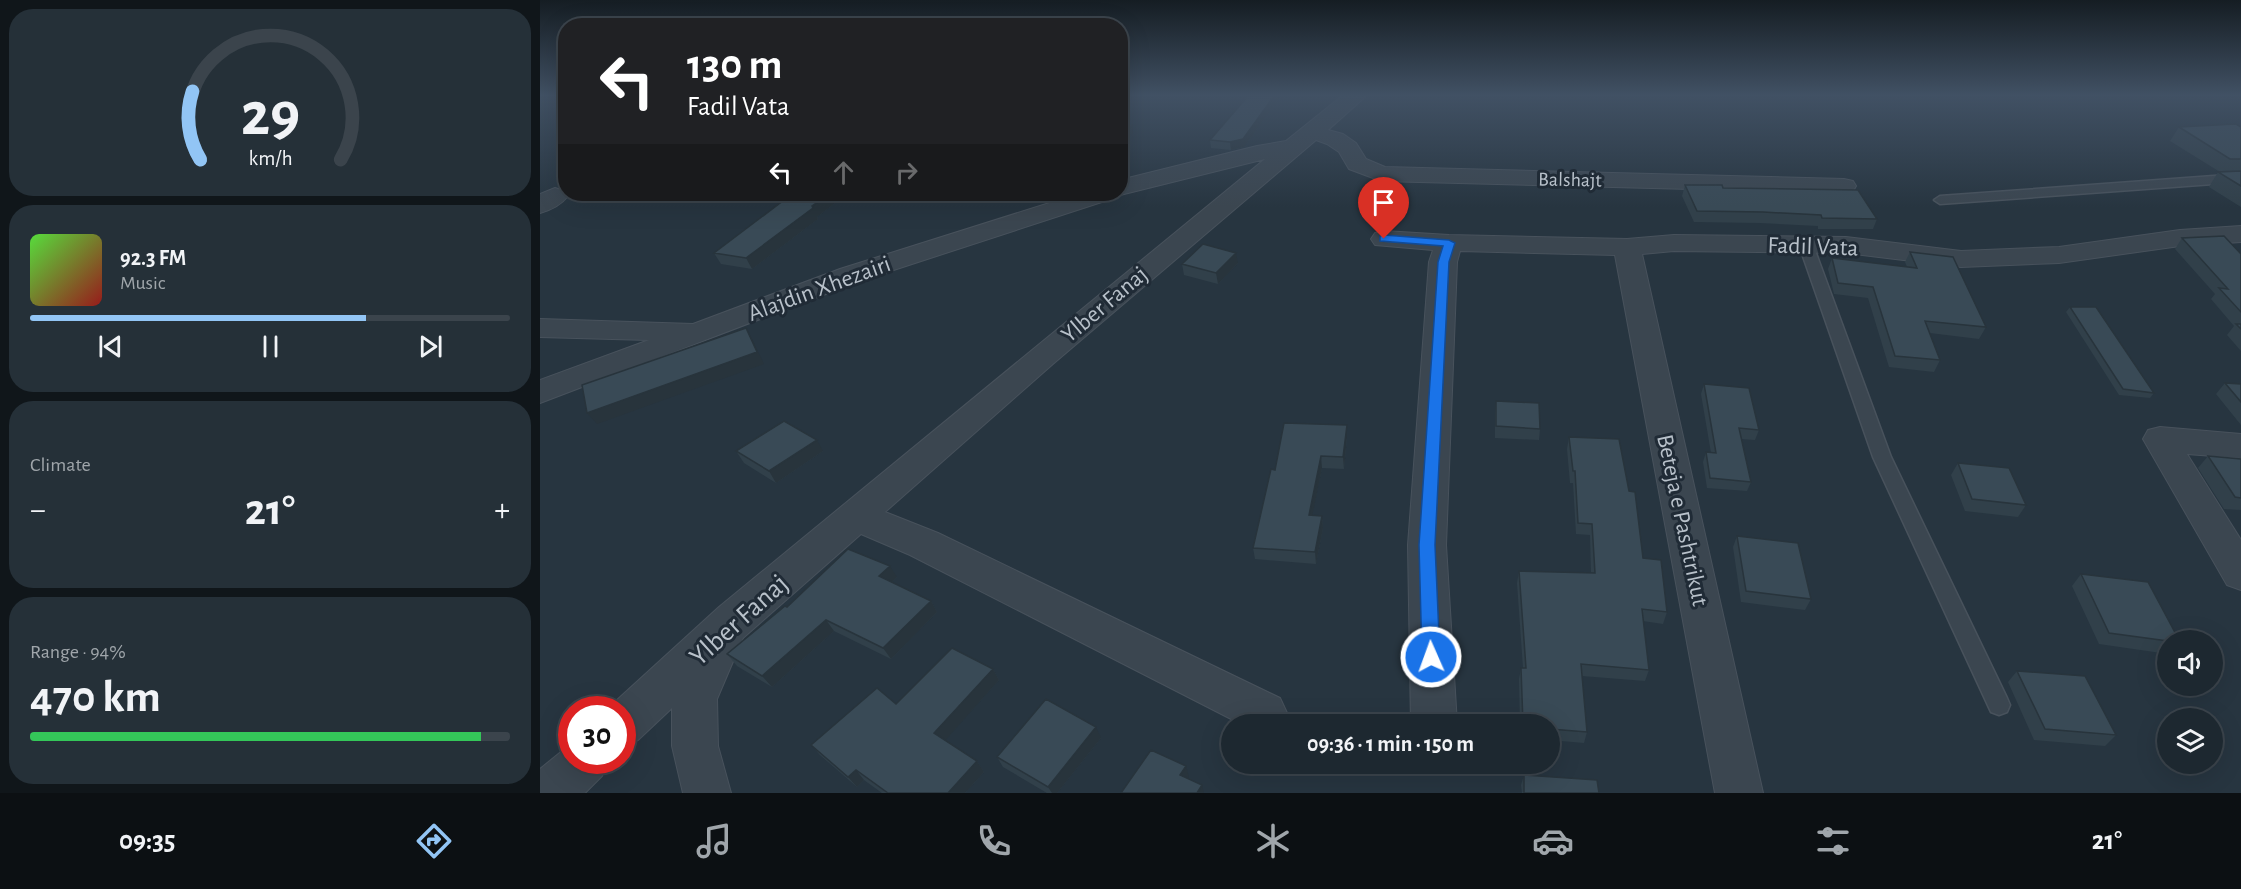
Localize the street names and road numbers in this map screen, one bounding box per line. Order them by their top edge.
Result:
street label: Balshajt [1538,169,1603,191]
street label: Fadil Vata [1767,233,1859,261]
street label: Alajdin Xhezairi [745,252,894,326]
street label: Ylber Fanaj [1057,262,1152,347]
street label: Beteja e Pashtrikut [1652,432,1712,609]
street label: Ylber Fanaj [685,569,794,672]

